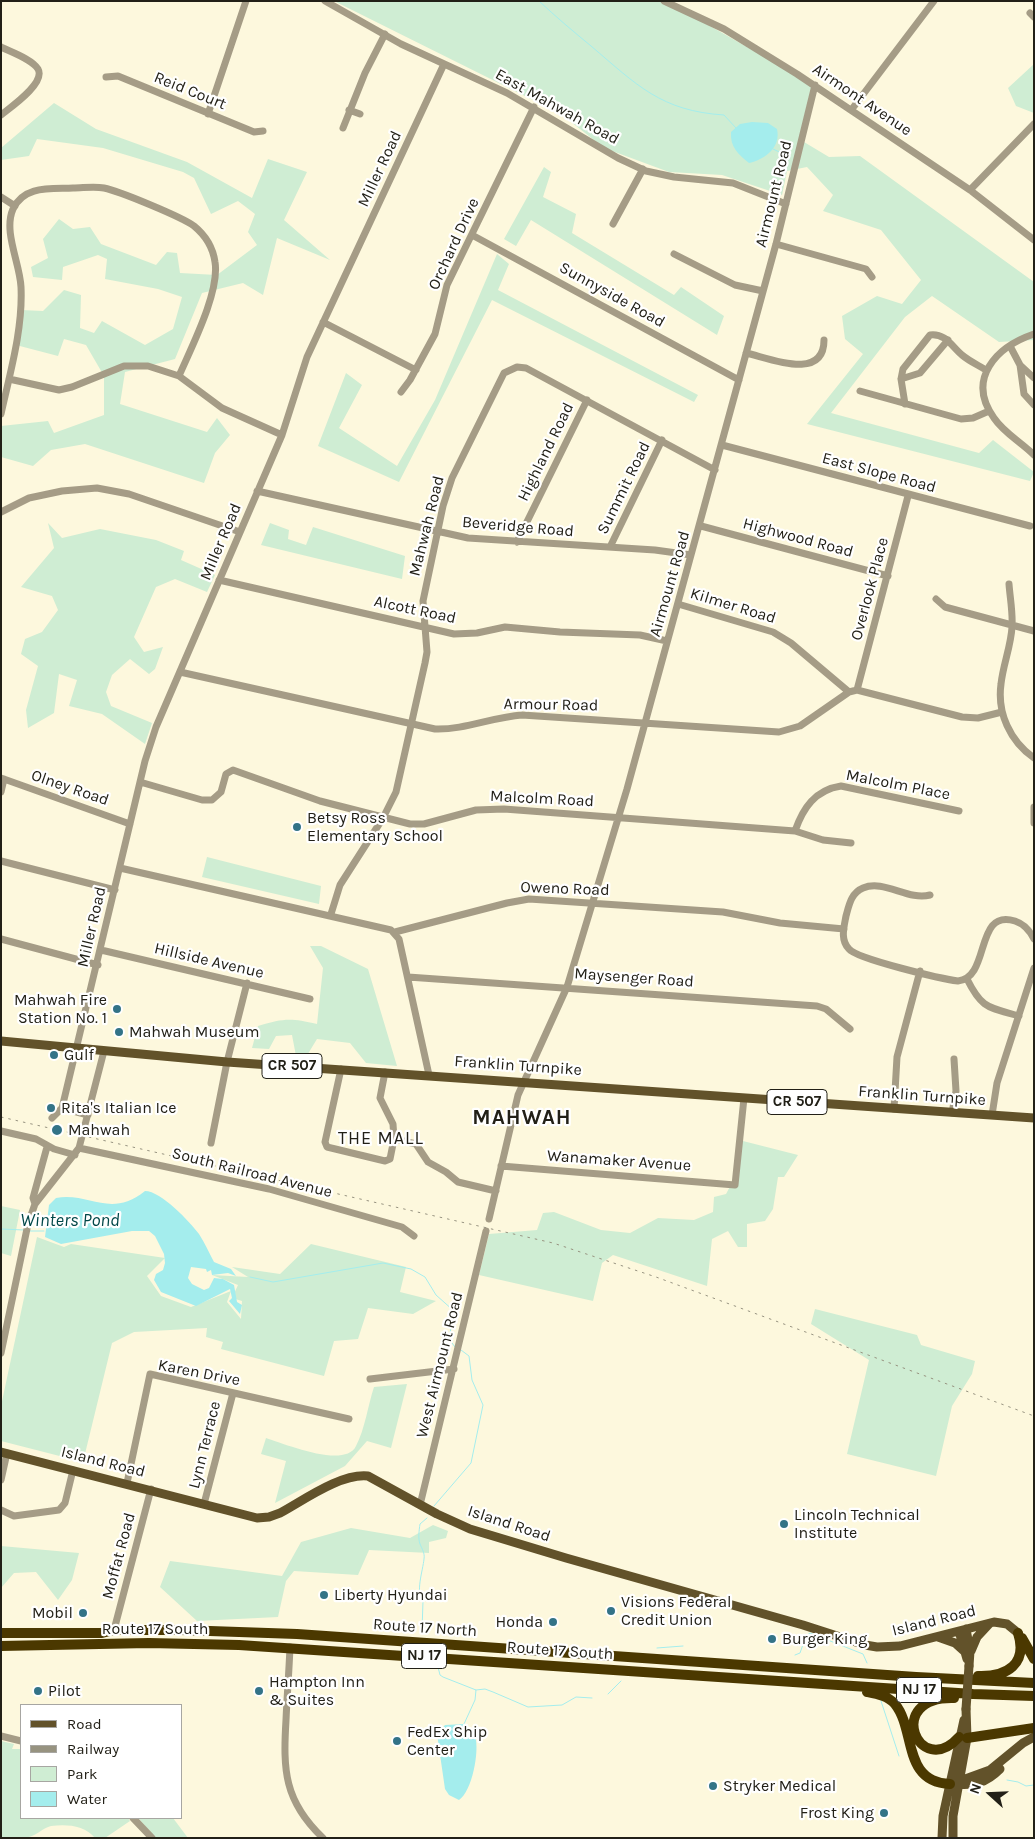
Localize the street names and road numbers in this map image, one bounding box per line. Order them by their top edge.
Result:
street label: Airmont Avenue [809,60,915,140]
street label: East Mahwah Road [492,65,622,149]
street label: Reid Court [151,68,229,114]
street label: Miller Road [354,128,406,210]
street label: Airmount Road [751,139,797,249]
street label: Orchard Drive [424,195,484,293]
street label: Sunnyside Road [556,258,668,332]
street label: Highland Road [514,400,578,504]
street label: Summit Road [593,439,655,537]
street label: East Slope Road [820,449,938,497]
street label: Mahwah Road [405,474,449,578]
street label: Miller Road [196,501,246,583]
street label: Beveridge Road [461,513,575,541]
street label: Highwood Road [741,514,855,562]
street label: Airmount Road [646,529,694,639]
street label: Overlook Place [847,535,893,643]
street label: Kilmer Road [688,584,778,628]
street label: Alcott Road [372,592,458,628]
street label: Armour Road [503,695,599,715]
street label: Malcolm Place [844,765,952,805]
street label: Olney Road [29,766,111,810]
street label: Malcolm Road [490,787,594,811]
street label: Oweno Road [520,878,610,900]
street label: Miller Road [73,885,111,969]
street label: Hillside Avenue [152,939,266,983]
street label: Maysenger Road [574,964,694,992]
street label: Franklin Turnpike [454,1052,582,1080]
road number: CR 507 [262,1054,322,1078]
street label: Franklin Turnpike [858,1082,986,1110]
road number: CR 507 [767,1090,827,1114]
street label: South Railroad Avenue [170,1144,334,1202]
street label: Wanamaker Avenue [546,1146,692,1176]
street label: West Airmount Road [413,1290,467,1440]
street label: Karen Drive [156,1356,242,1390]
street label: Lynn Terrace [185,1399,225,1491]
street label: Island Road [59,1442,147,1482]
street label: Island Road [465,1502,553,1546]
street label: Moffat Road [98,1511,140,1601]
street label: Island Road [890,1601,978,1641]
street label: Route 17 North [372,1615,478,1641]
street label: Route 17 South [102,1619,208,1639]
street label: Route 17 South [506,1638,614,1664]
road number: NJ 17 [402,1644,446,1668]
road number: NJ 17 [896,1678,942,1702]

